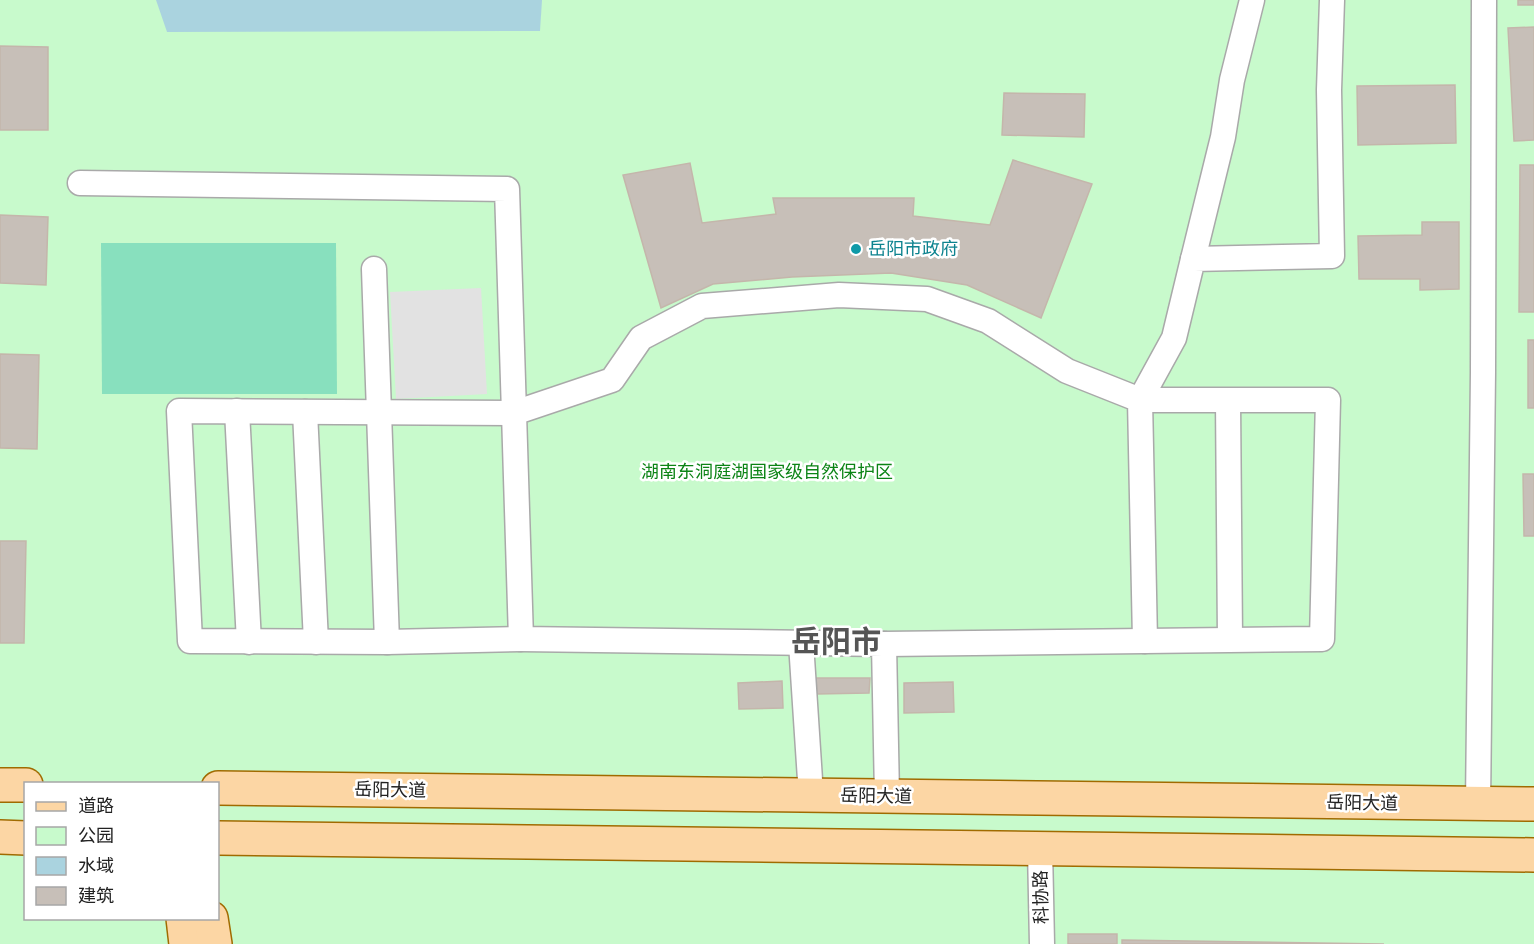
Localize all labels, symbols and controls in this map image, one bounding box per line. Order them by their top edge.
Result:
place label: 岳阳市政府 [868,237,958,260]
marker: 岳阳市政府 [849,242,863,256]
park label: 湖南东洞庭湖国家级自然保护区 [641,460,893,483]
district label: 岳阳市 [791,621,881,660]
street label: 岳阳大道 [354,777,426,802]
legend [24,782,219,920]
street label: 岳阳大道 [840,783,912,808]
street label: 岳阳大道 [1326,790,1398,815]
text: 道路 [78,794,114,817]
text: 公园 [78,824,114,847]
text: 水域 [78,854,114,877]
street label: 科协路 [1029,870,1052,924]
text: 建筑 [78,884,114,907]

